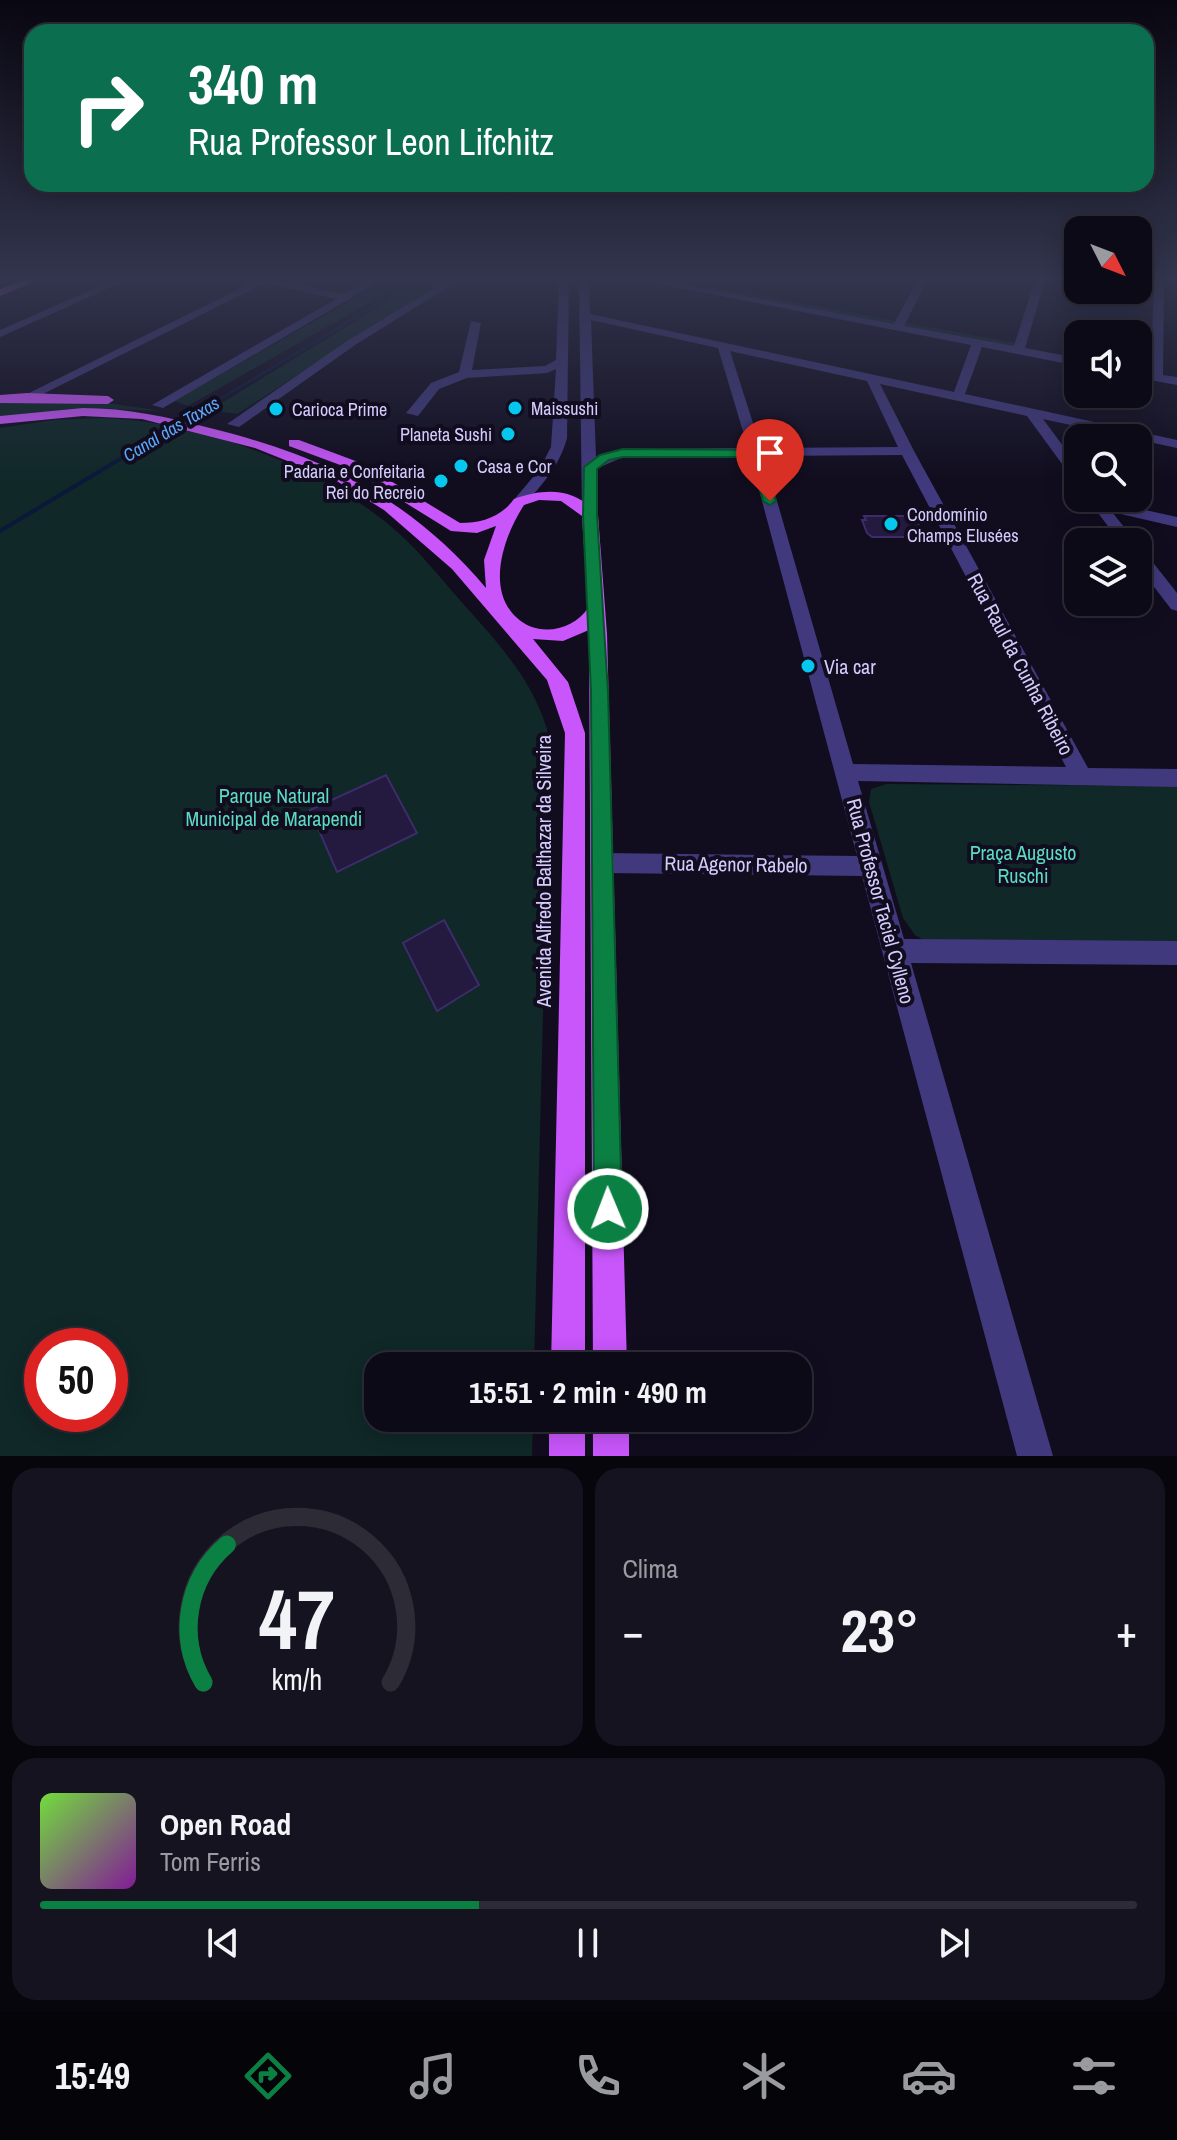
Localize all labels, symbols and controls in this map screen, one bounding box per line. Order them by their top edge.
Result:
text: 340 m [188,46,318,121]
icon: right [56,56,160,160]
text: Rua Professor Leon Lifchitz [188,118,554,166]
north arrow [1064,216,1152,304]
map controls [1064,216,1152,616]
button: sound [1064,320,1152,408]
water label: Canal das Taxas [118,390,224,468]
place label: Maissushi [531,396,598,421]
place label: Carioca Prime [292,397,387,422]
marker: Maissushi [506,399,524,417]
marker: Carioca Prime [267,400,285,418]
pin [736,419,804,501]
place label: Planeta Sushi [400,422,492,447]
button: search [1064,424,1152,512]
marker: Planeta Sushi [499,425,517,443]
icon: arrive [748,431,792,475]
place label: Casa e Cor [477,454,552,479]
marker: Casa e Cor [452,457,470,475]
place label: Padaria e Confeitaria Rei do Recreio [284,459,425,505]
marker: Padaria e Confeitaria Rei do Recreio [432,472,450,490]
place label: Condomínio Champs Elusées [907,502,1019,548]
marker: Condomínio Champs Elusées [882,515,900,533]
button: layers [1064,528,1152,616]
street label: Rua Raul da Cunha Ribeiro [962,568,1080,760]
place label: Via car [824,653,876,680]
marker: Via car [799,657,817,675]
street label: Avenida Alfredo Balthazar da Silveira [530,735,557,1008]
park label: Parque Natural Municipal de Marapendi [186,782,362,832]
street label: Rua Professor Taciel Cylleno [841,795,921,1007]
park label: Praça Augusto Ruschi [970,839,1076,889]
street label: Rua Agenor Rabelo [664,849,808,879]
position arrow [566,1167,650,1251]
speed limit sign: 50 [24,1328,128,1432]
text: 15:51 · 2 min · 490 m [469,1372,707,1412]
text: Clima [623,1551,678,1586]
text: 47 [259,1563,335,1675]
text: 23° [840,1590,919,1671]
text: − [623,1601,644,1661]
text: + [1116,1601,1137,1661]
text: km/h [272,1660,323,1699]
text: Open Road [160,1804,291,1844]
text: Tom Ferris [160,1844,261,1879]
icon: previous [201,1921,245,1965]
icon: pause [566,1921,610,1965]
icon: next [932,1921,976,1965]
icon: directions [240,2048,296,2104]
icon: music [405,2048,461,2104]
icon: phone [570,2048,626,2104]
icon: climate [736,2048,792,2104]
icon: car [901,2048,957,2104]
icon: filters [1066,2048,1122,2104]
text: 15:49 [55,2052,130,2100]

